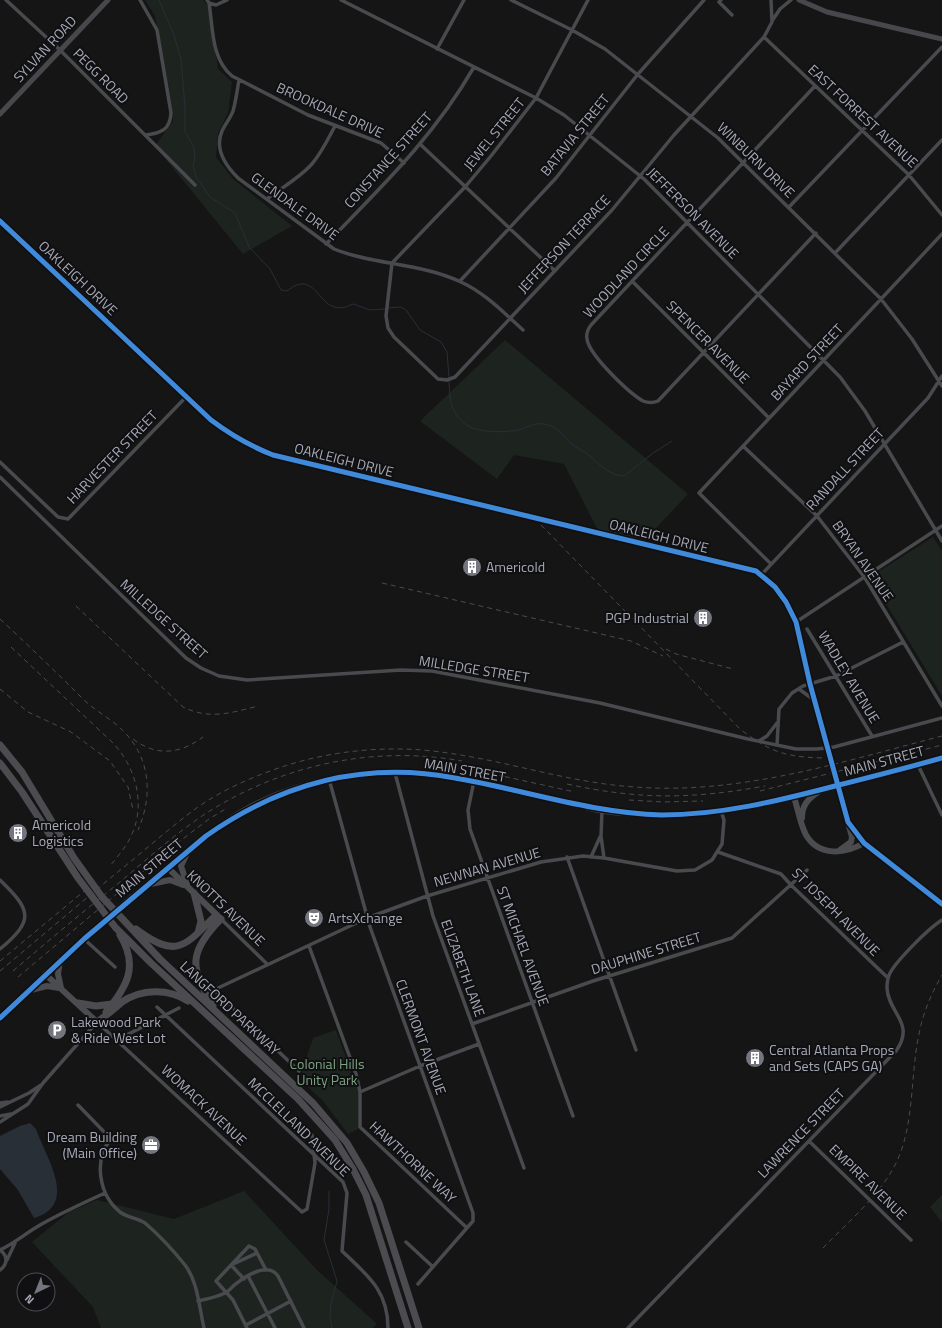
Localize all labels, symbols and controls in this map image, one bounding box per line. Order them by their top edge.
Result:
street label: SYLVAN ROAD [8,11,81,87]
street label: PEGG ROAD [69,43,134,108]
street label: EAST FORREST AVENUE [804,59,923,172]
street label: BROOKDALE DRIVE [273,76,387,143]
street label: BATAVIA STREET [535,89,615,180]
street label: JEWEL STREET [458,92,530,175]
street label: CONSTANCE STREET [339,106,437,212]
street label: WINBURN DRIVE [713,117,800,202]
street label: JEFFERSON AVENUE [643,162,744,263]
street label: GLENDALE DRIVE [247,166,344,245]
street label: JEFFERSON TERRACE [512,189,615,298]
street label: WOODLAND CIRCLE [578,221,674,322]
street label: OAKLEIGH DRIVE [34,235,123,320]
street label: SPENCER AVENUE [662,295,755,388]
street label: BAYARD STREET [765,318,848,405]
street label: HARVESTER STREET [61,405,162,508]
street label: RANDALL STREET [801,422,889,515]
street label: OAKLEIGH DRIVE [292,437,396,482]
street label: OAKLEIGH DRIVE [607,513,711,558]
street label: BRYAN AVENUE [828,516,899,606]
building icon: Americold [461,556,483,578]
place label: Americold [486,556,545,577]
street label: MILLEDGE STREET [116,574,213,664]
place label: PGP Industrial [605,607,689,628]
building icon: PGP Industrial [692,607,714,629]
street label: WADLEY AVENUE [813,627,885,727]
street label: MILLEDGE STREET [417,649,531,688]
street label: MAIN STREET [841,740,927,781]
street label: MAIN STREET [423,752,508,787]
place label: Americold Logistics [32,814,91,851]
building icon: Americold Logistics [7,822,29,844]
street label: MAIN STREET [110,833,188,902]
street label: NEWNAN AVENUE [431,841,543,892]
street label: ST JOSEPH AVENUE [787,863,886,961]
street label: KNOTTS AVENUE [182,865,270,951]
street label: ST MICHAEL AVENUE [492,883,555,1009]
theatre icon: ArtsXchange [303,907,325,929]
place label: ArtsXchange [328,907,403,928]
street label: ELIZABETH LANE [436,916,491,1020]
street label: DAUPHINE STREET [588,926,704,979]
street label: LANGFORD PARKWAY [175,955,286,1060]
street label: CLERMONT AVENUE [391,976,452,1098]
place label: Lakewood Park & Ride West Lot [71,1011,166,1048]
parking icon: Lakewood Park & Ride West Lot [46,1019,68,1041]
place label: Central Atlanta Props and Sets (CAPS GA) [769,1039,894,1076]
building icon: Central Atlanta Props and Sets (CAPS GA) [744,1047,766,1069]
park label: Colonial Hills Unity Park [290,1053,364,1090]
street label: WOMACK AVENUE [157,1059,252,1150]
street label: MCCLELLAND AVENUE [244,1072,355,1181]
street label: LAWRENCE STREET [752,1083,850,1182]
street label: HAWTHORNE WAY [365,1116,462,1208]
place label: Dream Building (Main Office) [47,1126,137,1163]
office icon: Dream Building (Main Office) [140,1134,162,1156]
street label: EMPIRE AVENUE [825,1139,912,1224]
north arrow [16,1272,56,1312]
text: N [21,1291,37,1308]

